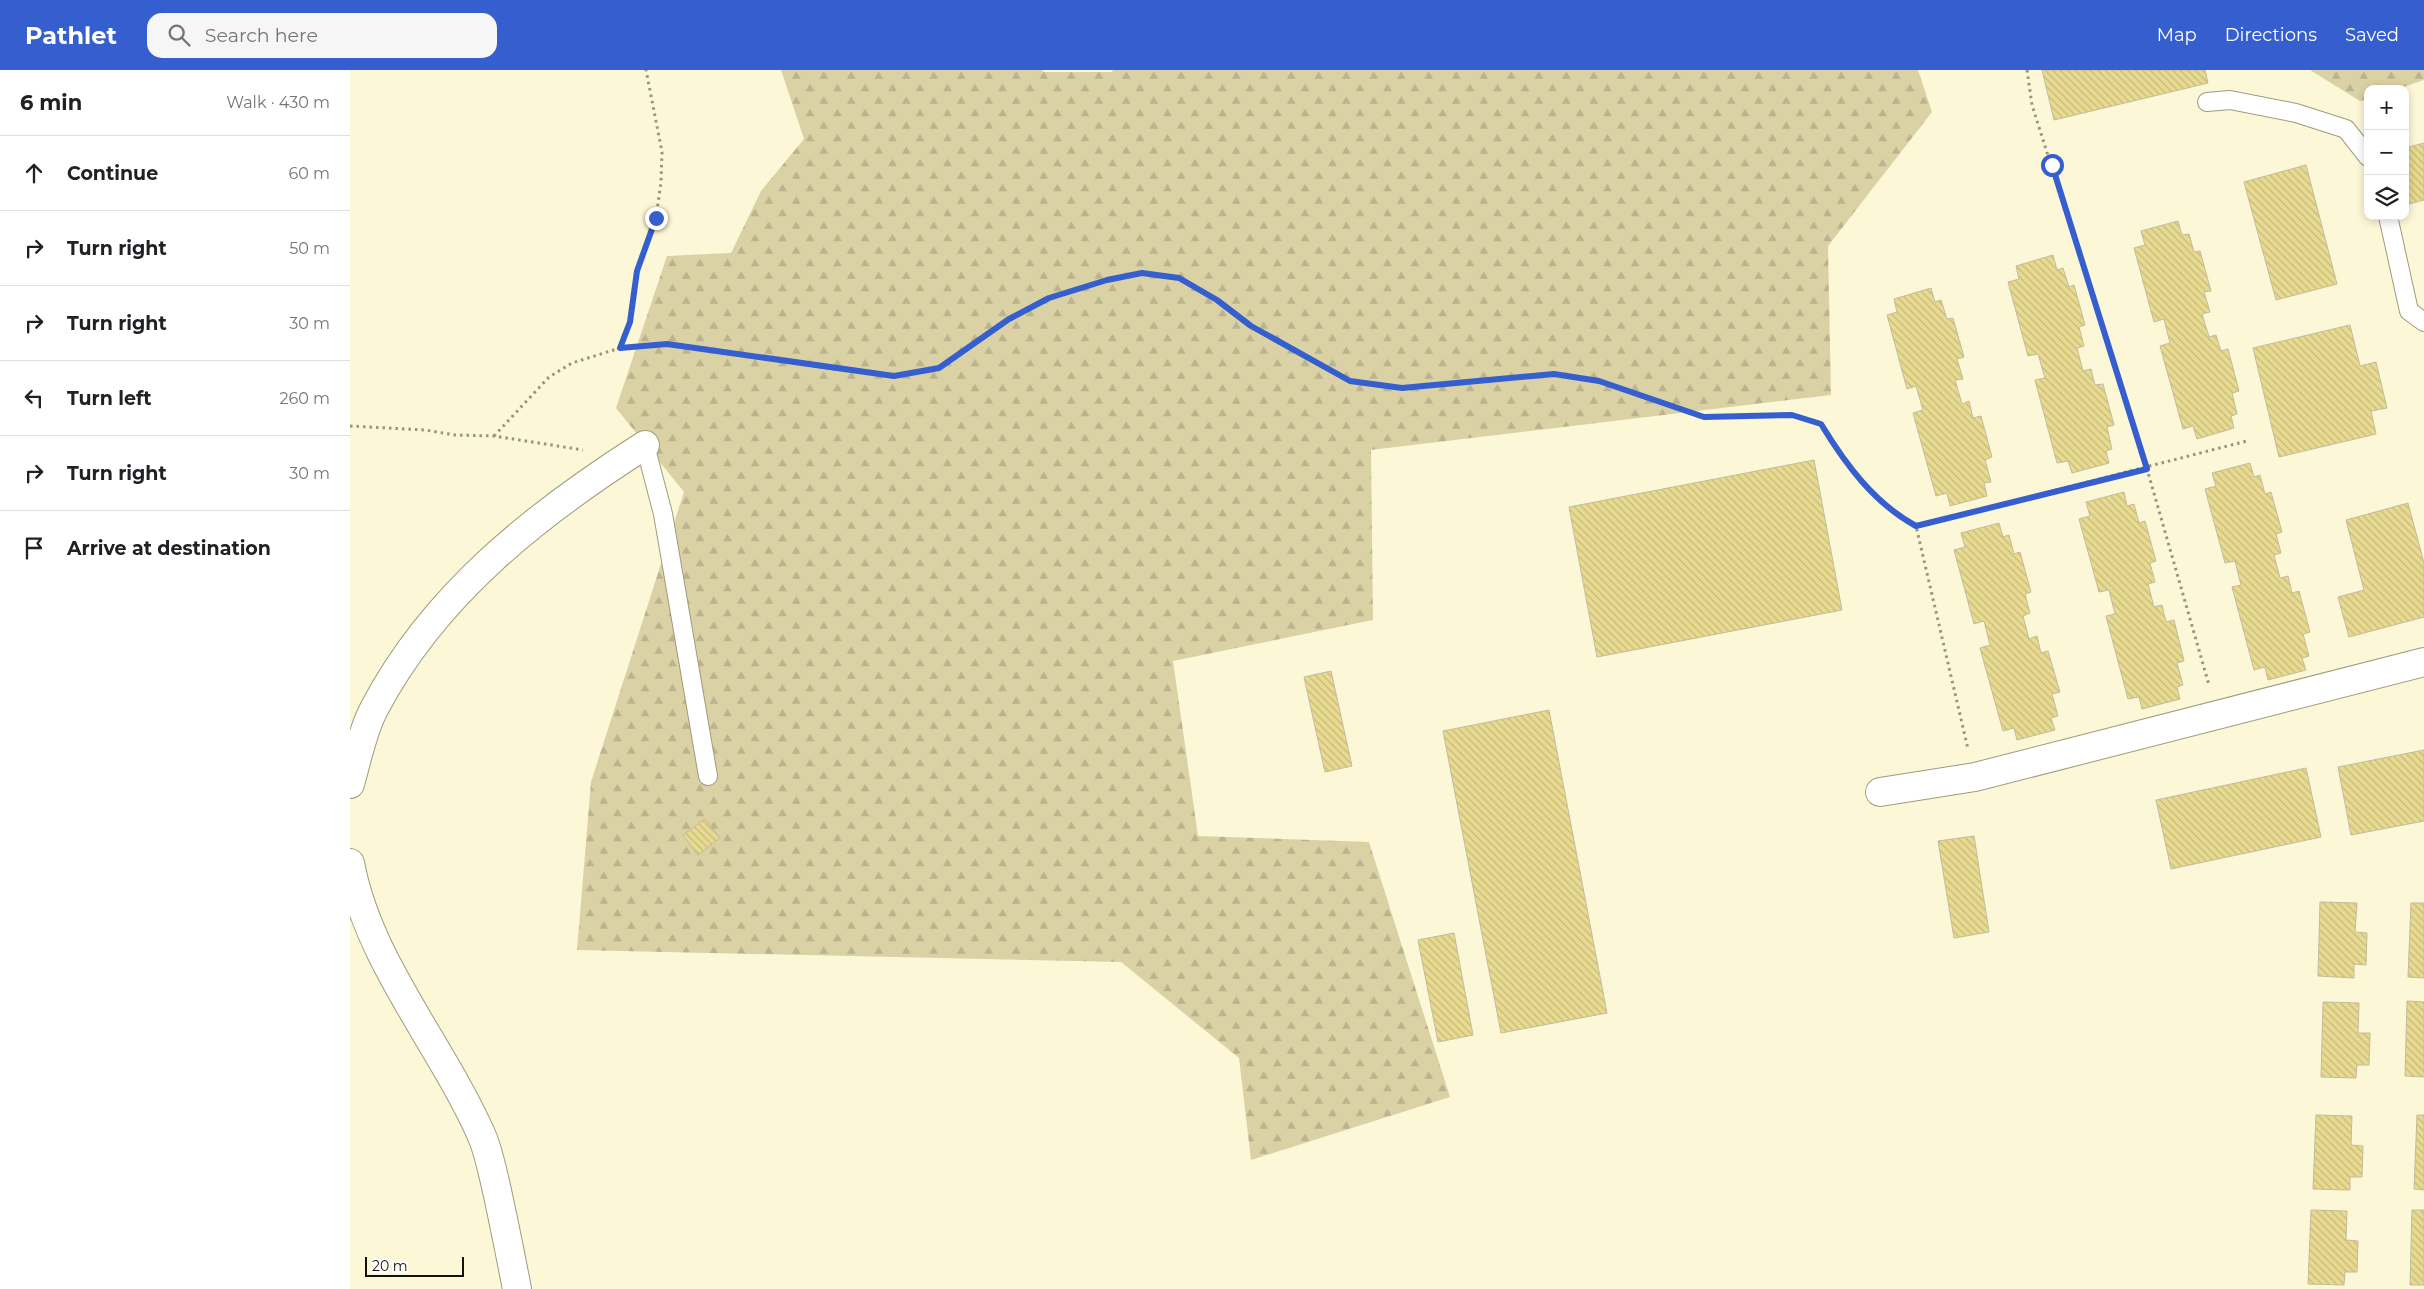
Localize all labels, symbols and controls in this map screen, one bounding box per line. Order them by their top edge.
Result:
search box [147,13,497,58]
text: Pathlet [25,21,117,50]
icon: search [165,21,193,49]
text: Search here [205,24,318,47]
text: Map [2157,24,2197,46]
text: Directions [2225,24,2317,46]
text: Saved [2345,24,2399,46]
map controls [2364,85,2409,220]
button: + [2364,85,2409,130]
text: 6 min [20,90,82,115]
text: Walk · 430 m [226,93,330,112]
button: − [2364,130,2409,175]
route start [2041,154,2064,177]
icon: ahead [20,159,48,187]
text: Continue [67,162,158,185]
text: 60 m [288,164,330,183]
button: layers [2364,175,2409,220]
route end [645,207,668,230]
icon: right [20,234,48,262]
text: Turn right [67,237,167,260]
text: 50 m [289,239,330,258]
icon: right [20,309,48,337]
text: Turn right [67,312,167,335]
text: 30 m [289,314,330,333]
icon: left [20,384,48,412]
text: Turn left [67,387,152,410]
text: 260 m [279,389,330,408]
icon: right [20,459,48,487]
text: Turn right [67,462,167,485]
text: 30 m [289,464,330,483]
icon: arrive [20,534,48,562]
text: Arrive at destination [67,537,271,560]
scale bar [365,1254,464,1277]
text: 20 m [372,1257,408,1275]

